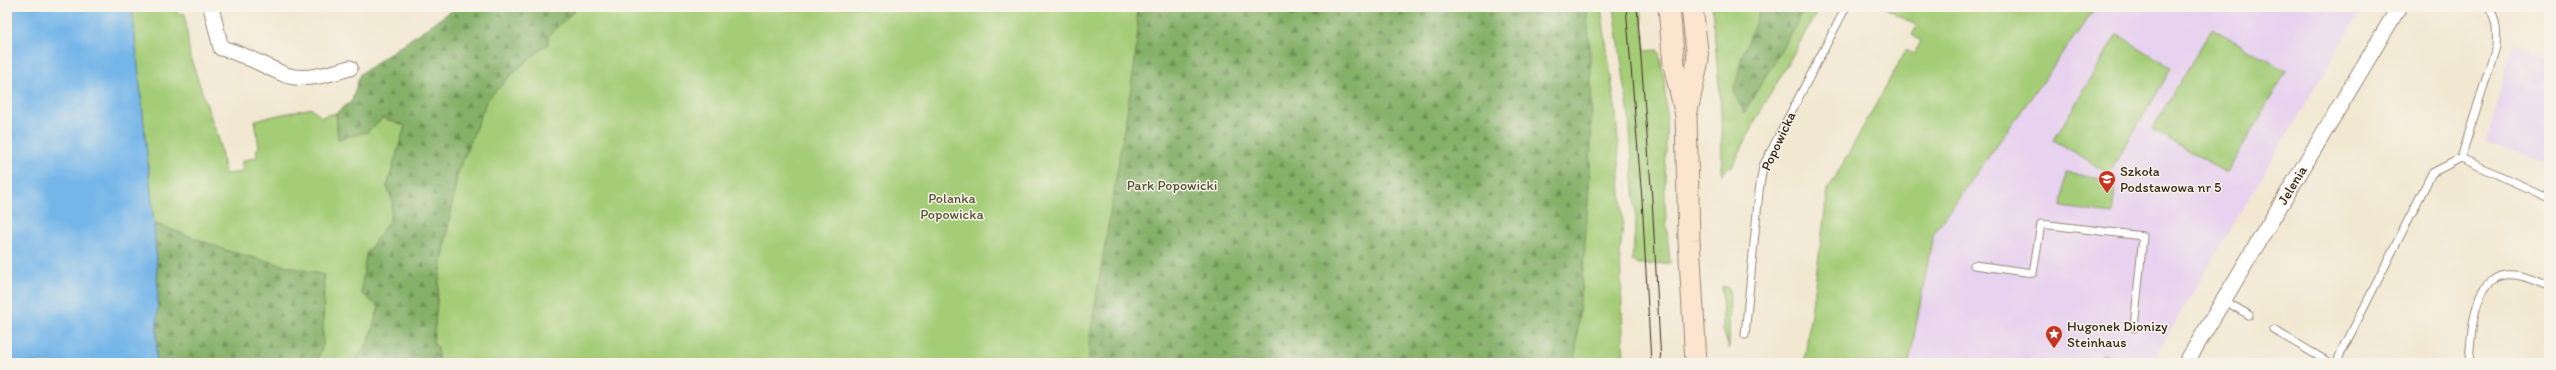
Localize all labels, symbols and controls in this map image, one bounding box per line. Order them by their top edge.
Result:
street label: Popowicka [1757,108,1800,174]
street label: Jelenia [2274,162,2311,208]
place label: Szkoła Podstawowa nr 5 [2120,163,2221,196]
school or university icon: Szkoła Podstawowa nr 5 [2097,169,2117,194]
park label: Park Popowicki [1127,177,1217,194]
park label: Polanka Popowicka [920,190,984,223]
place label: Hugonek Dionizy Steinhaus [2067,318,2168,351]
place icon: Hugonek Dionizy Steinhaus [2044,324,2064,349]

